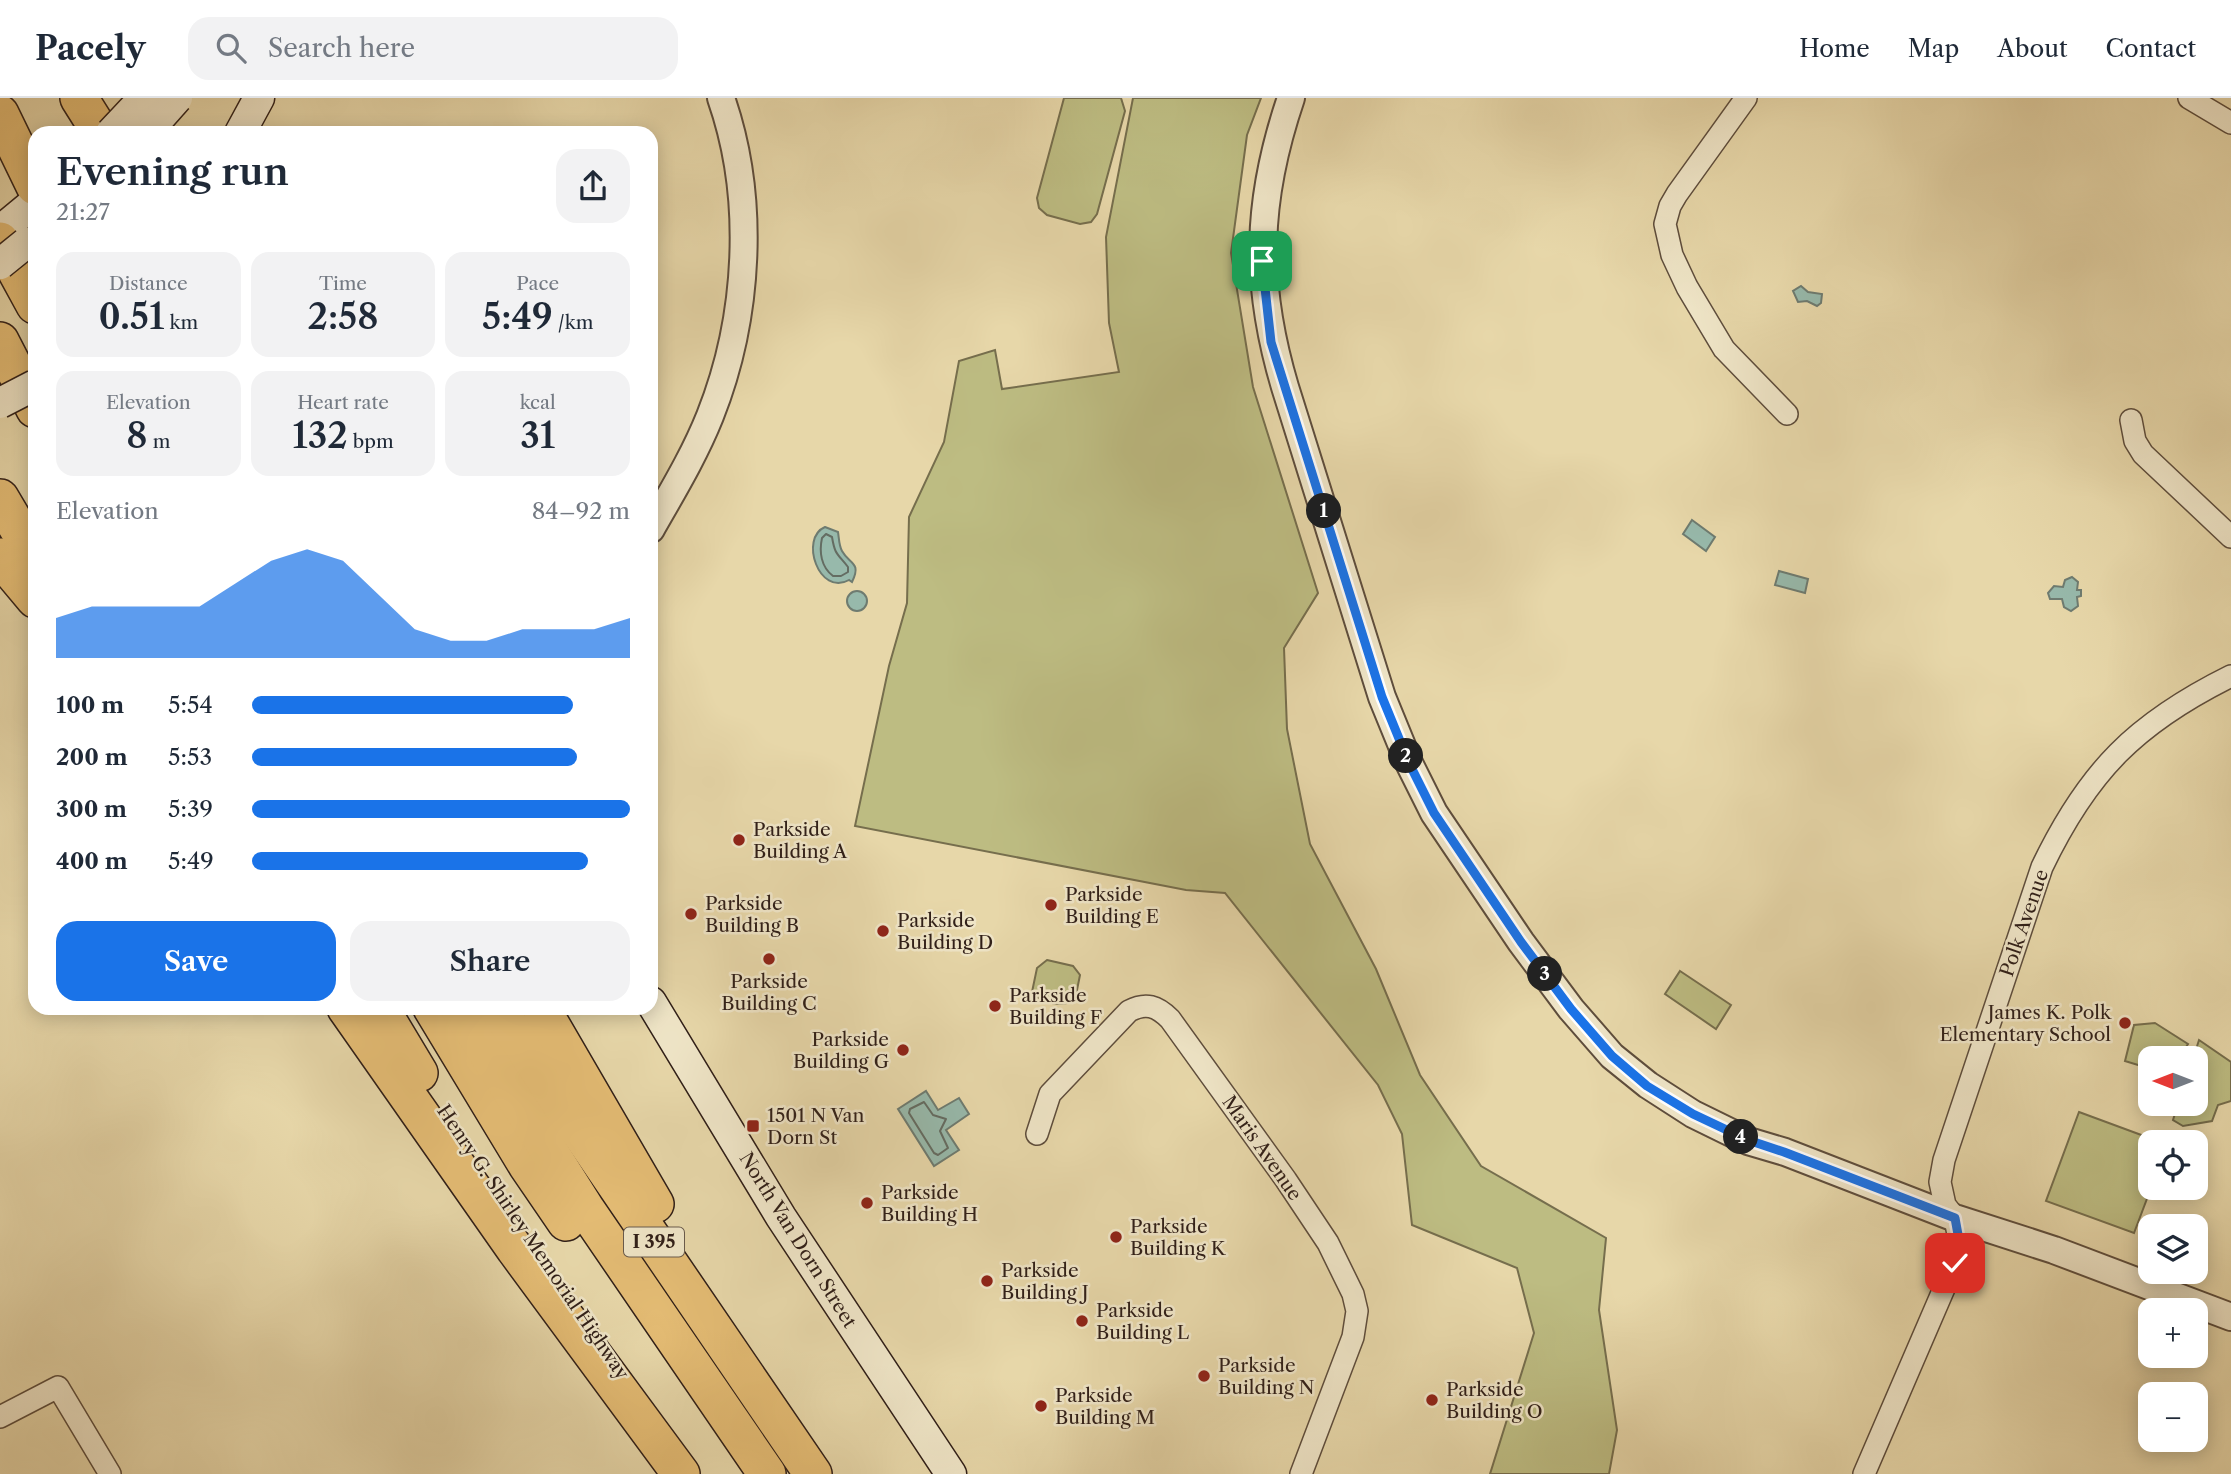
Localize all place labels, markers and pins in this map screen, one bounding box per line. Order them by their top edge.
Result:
pin [1232,231,1292,291]
pin: 1 [1306,494,1342,528]
pin: 2 [1388,738,1424,774]
place label: Parkside Building A [753,818,848,863]
marker: Parkside Building A [731,832,747,848]
place label: Parkside Building E [1065,883,1159,928]
place label: Parkside Building B [705,892,799,937]
marker: Parkside Building E [1043,897,1059,913]
marker: Parkside Building B [683,906,699,922]
place label: Parkside Building D [897,909,993,954]
marker: Parkside Building D [875,923,891,939]
marker: Parkside Building C [761,951,777,967]
pin: 3 [1528,956,1562,992]
place label: Parkside Building C [721,970,817,1015]
place label: Parkside Building F [1009,984,1102,1029]
marker: Parkside Building F [987,998,1003,1014]
place label: James K. Polk Elementary School [1939,1001,2112,1046]
marker: James K. Polk Elementary School [2117,1015,2133,1031]
place label: Parkside Building G [793,1028,889,1073]
marker: Parkside Building G [895,1042,911,1058]
place label: 1501 N Van Dorn St [767,1104,864,1149]
marker: 1501 N Van Dorn St [745,1118,761,1134]
pin: 4 [1724,1119,1758,1154]
place label: Parkside Building H [881,1181,978,1226]
marker: Parkside Building H [859,1195,875,1211]
place label: Parkside Building K [1130,1215,1227,1260]
marker: Parkside Building K [1108,1229,1124,1245]
pin [1925,1233,1985,1293]
place label: Parkside Building J [1001,1259,1089,1304]
marker: Parkside Building J [979,1273,995,1289]
place label: Parkside Building L [1096,1299,1190,1344]
marker: Parkside Building L [1074,1313,1090,1329]
place label: Parkside Building N [1218,1354,1314,1399]
marker: Parkside Building N [1196,1368,1212,1384]
place label: Parkside Building O [1446,1378,1543,1423]
place label: Parkside Building M [1055,1384,1155,1429]
marker: Parkside Building O [1424,1392,1440,1408]
marker: Parkside Building M [1033,1398,1049,1414]

